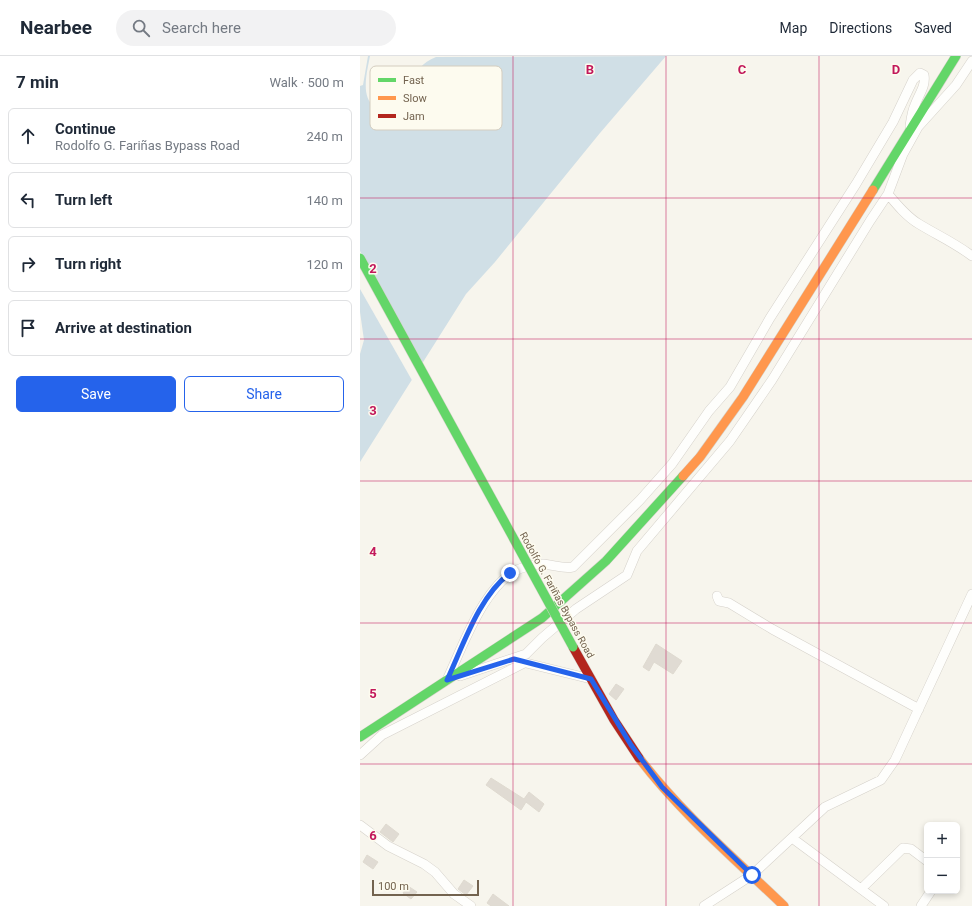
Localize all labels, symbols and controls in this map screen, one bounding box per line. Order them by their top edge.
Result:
search box [116,10,396,46]
text: Nearbee [20,16,92,39]
icon: search [130,17,152,39]
text: Search here [162,19,241,37]
text: Map [780,20,807,36]
text: Directions [829,20,892,36]
text: Saved [914,20,952,36]
text: B [586,62,594,77]
text: C [738,62,747,77]
text: D [892,62,900,77]
legend [370,66,502,130]
text: 7 min [16,72,59,92]
text: Fast [403,74,425,87]
text: Walk · 500 m [269,75,344,90]
text: Slow [403,92,427,105]
text: Jam [403,110,425,123]
text: Continue [55,120,116,138]
icon: ahead [17,125,39,147]
text: 240 m [306,129,343,144]
text: Rodolfo G. Fariñas Bypass Road [55,138,240,153]
icon: left [17,189,39,211]
text: Turn left [55,191,112,209]
text: 140 m [306,193,343,208]
icon: right [17,253,39,275]
text: Turn right [55,255,121,273]
text: 120 m [306,257,343,272]
text: 2 [369,261,377,276]
icon: arrive [17,317,39,339]
text: Arrive at destination [55,319,192,337]
button: Save [16,376,176,412]
button: Share [184,376,344,412]
text: 3 [369,403,377,418]
street label: Rodolfo G. Fariñas Bypass Road [518,530,596,660]
text: 4 [369,544,377,559]
route end [501,564,519,582]
text: 5 [369,686,377,701]
map controls [924,822,960,894]
button: + [924,822,960,858]
text: 6 [369,828,377,843]
button: − [924,858,960,894]
route start [743,866,761,884]
scale bar [372,878,479,897]
text: 100 m [378,880,409,893]

